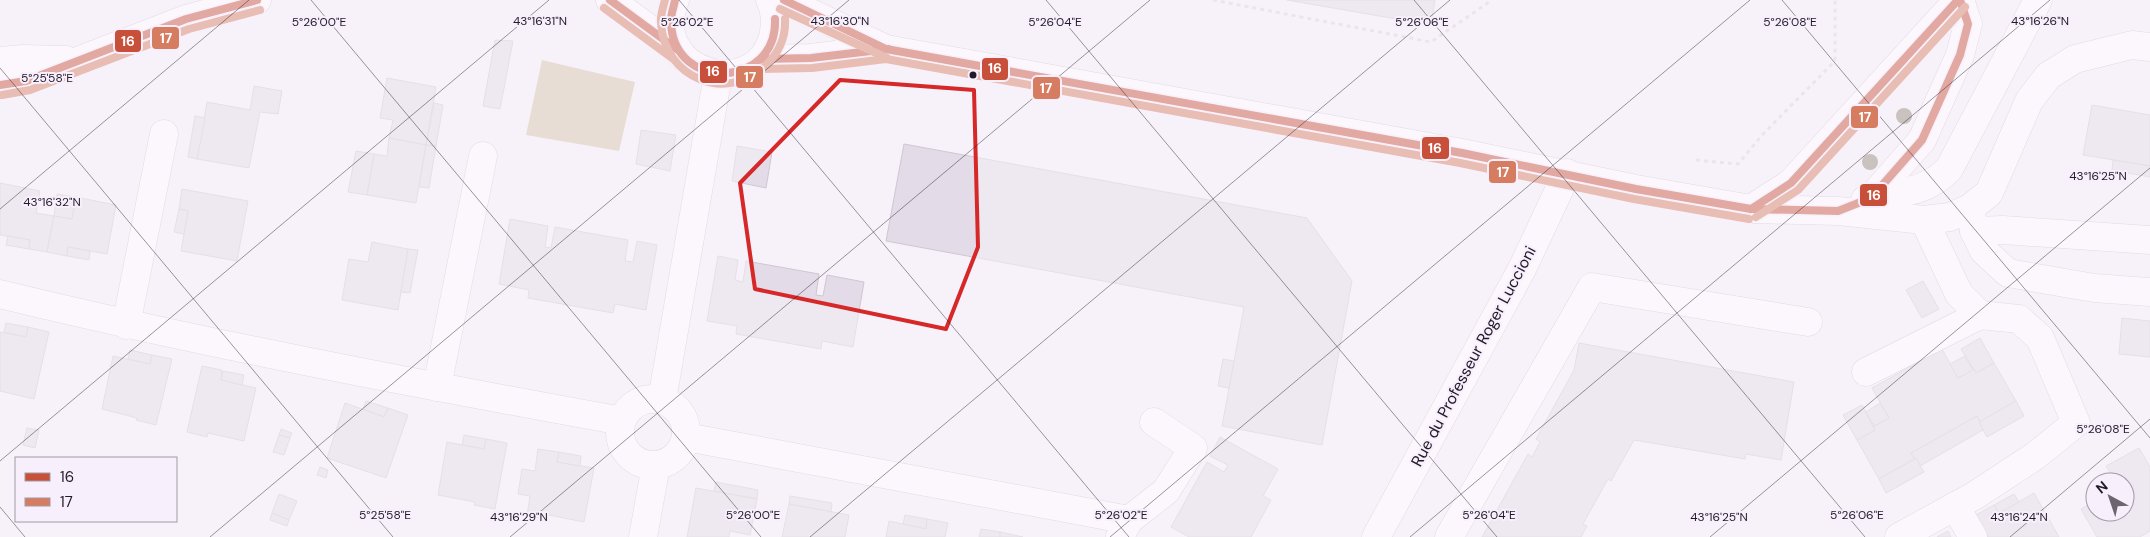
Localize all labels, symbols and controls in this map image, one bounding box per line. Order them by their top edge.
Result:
text: 43°16'31"N [513,13,567,29]
text: 43°16'30"N [811,13,869,29]
text: 43°16'26"N [2011,13,2069,29]
text: 5°26'00"E [292,14,346,30]
text: 5°26'02"E [660,14,714,30]
text: 5°26'04"E [1028,14,1082,30]
text: 5°26'06"E [1395,14,1449,30]
text: 5°26'08"E [1763,14,1817,30]
line badge: 17 [151,26,180,50]
line badge: 16 [114,29,142,53]
text: 17 [160,29,173,47]
text: 16 [121,32,135,50]
line badge: 16 [981,57,1009,81]
text: 16 [988,59,1002,77]
line badge: 16 [699,60,728,84]
text: 16 [706,62,720,80]
line badge: 17 [735,65,764,89]
text: 17 [744,68,757,86]
text: 5°25'58"E [21,70,73,86]
unlabelled marker [968,70,978,80]
line badge: 17 [1032,76,1061,100]
text: 17 [1040,79,1053,97]
line badge: 17 [1850,105,1879,129]
text: 17 [1859,108,1872,126]
line badge: 16 [1421,136,1450,160]
text: 16 [1428,139,1442,157]
line badge: 17 [1488,160,1517,184]
text: 17 [1497,163,1510,181]
text: 43°16'25"N [2069,168,2127,184]
line badge: 16 [1859,183,1888,207]
text: 16 [1867,186,1881,204]
text: 43°16'32"N [23,194,81,210]
street label: Rue du Professeur Roger Luccioni [1406,242,1541,470]
text: 5°26'08"E [2076,421,2130,437]
legend [15,457,178,522]
text: 16 [60,467,74,487]
north arrow [2085,472,2135,522]
text: N [2092,477,2111,497]
text: 17 [60,492,73,512]
text: 5°25'58"E [359,507,411,523]
text: 5°26'00"E [726,507,780,523]
text: 5°26'02"E [1094,507,1148,523]
text: 5°26'04"E [1462,507,1516,523]
text: 5°26'06"E [1830,507,1884,523]
text: 43°16'29"N [490,509,548,525]
text: 43°16'25"N [1690,509,1748,525]
text: 43°16'24"N [1990,509,2048,525]

